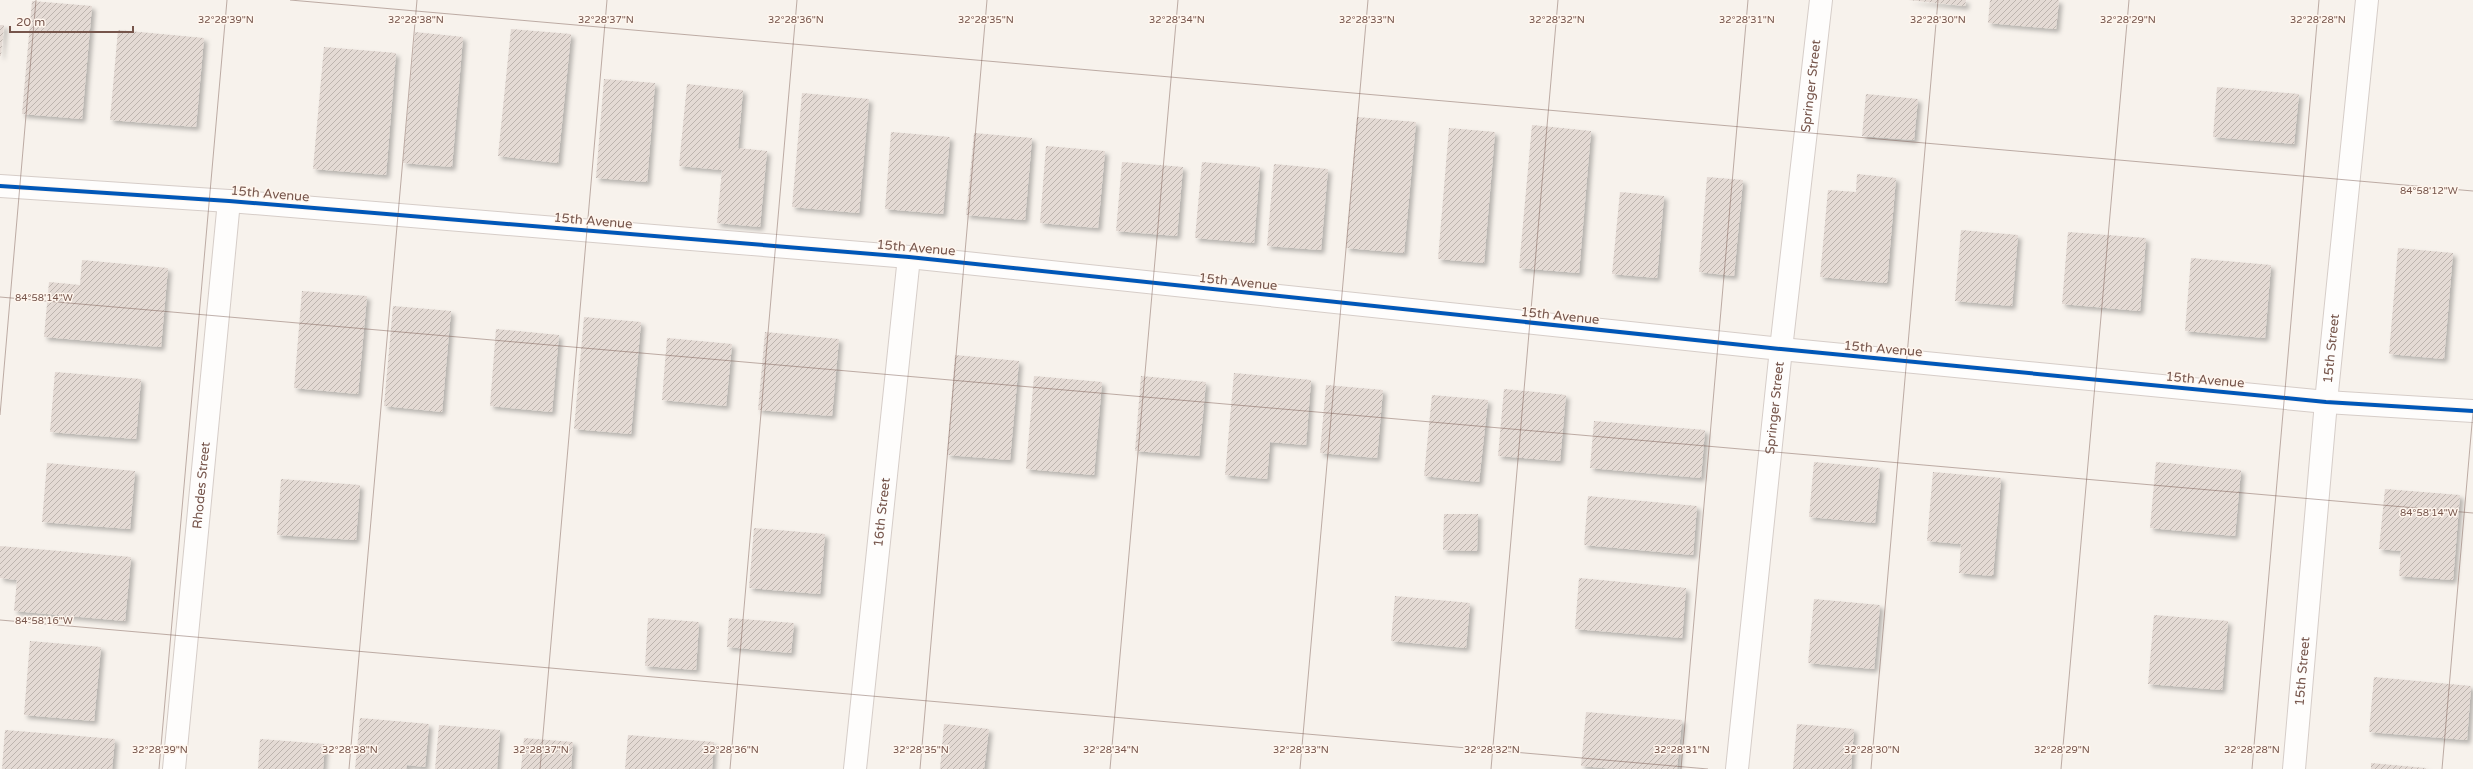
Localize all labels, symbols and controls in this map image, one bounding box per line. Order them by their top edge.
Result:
scale bar [10,8,133,34]
text: 32°28'39"N [198,14,254,26]
text: 32°28'38"N [388,14,444,26]
text: 32°28'37"N [578,14,634,26]
text: 32°28'36"N [768,14,824,26]
text: 32°28'35"N [958,14,1014,26]
text: 32°28'34"N [1149,14,1205,26]
text: 32°28'33"N [1339,14,1395,26]
text: 32°28'32"N [1529,14,1585,26]
text: 32°28'31"N [1719,14,1775,26]
text: 32°28'30"N [1910,14,1966,26]
text: 32°28'29"N [2100,14,2156,26]
text: 32°28'28"N [2290,14,2346,26]
text: 20 m [16,15,45,29]
street label: Springer Street [1798,39,1824,133]
street label: 15th Avenue [230,183,310,205]
text: 84°58'12"W [2400,185,2458,197]
street label: 15th Avenue [553,210,633,232]
street label: 15th Avenue [876,237,956,259]
street label: 15th Avenue [1198,270,1278,294]
text: 84°58'14"W [15,292,73,304]
street label: 15th Avenue [1520,304,1600,328]
street label: 15th Street [2320,313,2343,384]
street label: 15th Avenue [1843,338,1923,360]
street label: Springer Street [1762,361,1788,455]
street label: 15th Avenue [2165,369,2245,391]
street label: Rhodes Street [189,441,214,530]
street label: 16th Street [870,477,894,548]
text: 84°58'14"W [2400,507,2458,519]
text: 84°58'16"W [15,615,73,627]
street label: 15th Street [2292,636,2314,707]
text: 32°28'39"N [132,744,188,756]
text: 32°28'38"N [322,744,378,756]
text: 32°28'37"N [513,744,569,756]
text: 32°28'36"N [703,744,759,756]
text: 32°28'35"N [893,744,949,756]
text: 32°28'34"N [1083,744,1139,756]
text: 32°28'33"N [1273,744,1329,756]
text: 32°28'32"N [1464,744,1520,756]
text: 32°28'31"N [1654,744,1710,756]
text: 32°28'30"N [1844,744,1900,756]
text: 32°28'29"N [2034,744,2090,756]
text: 32°28'28"N [2224,744,2280,756]

